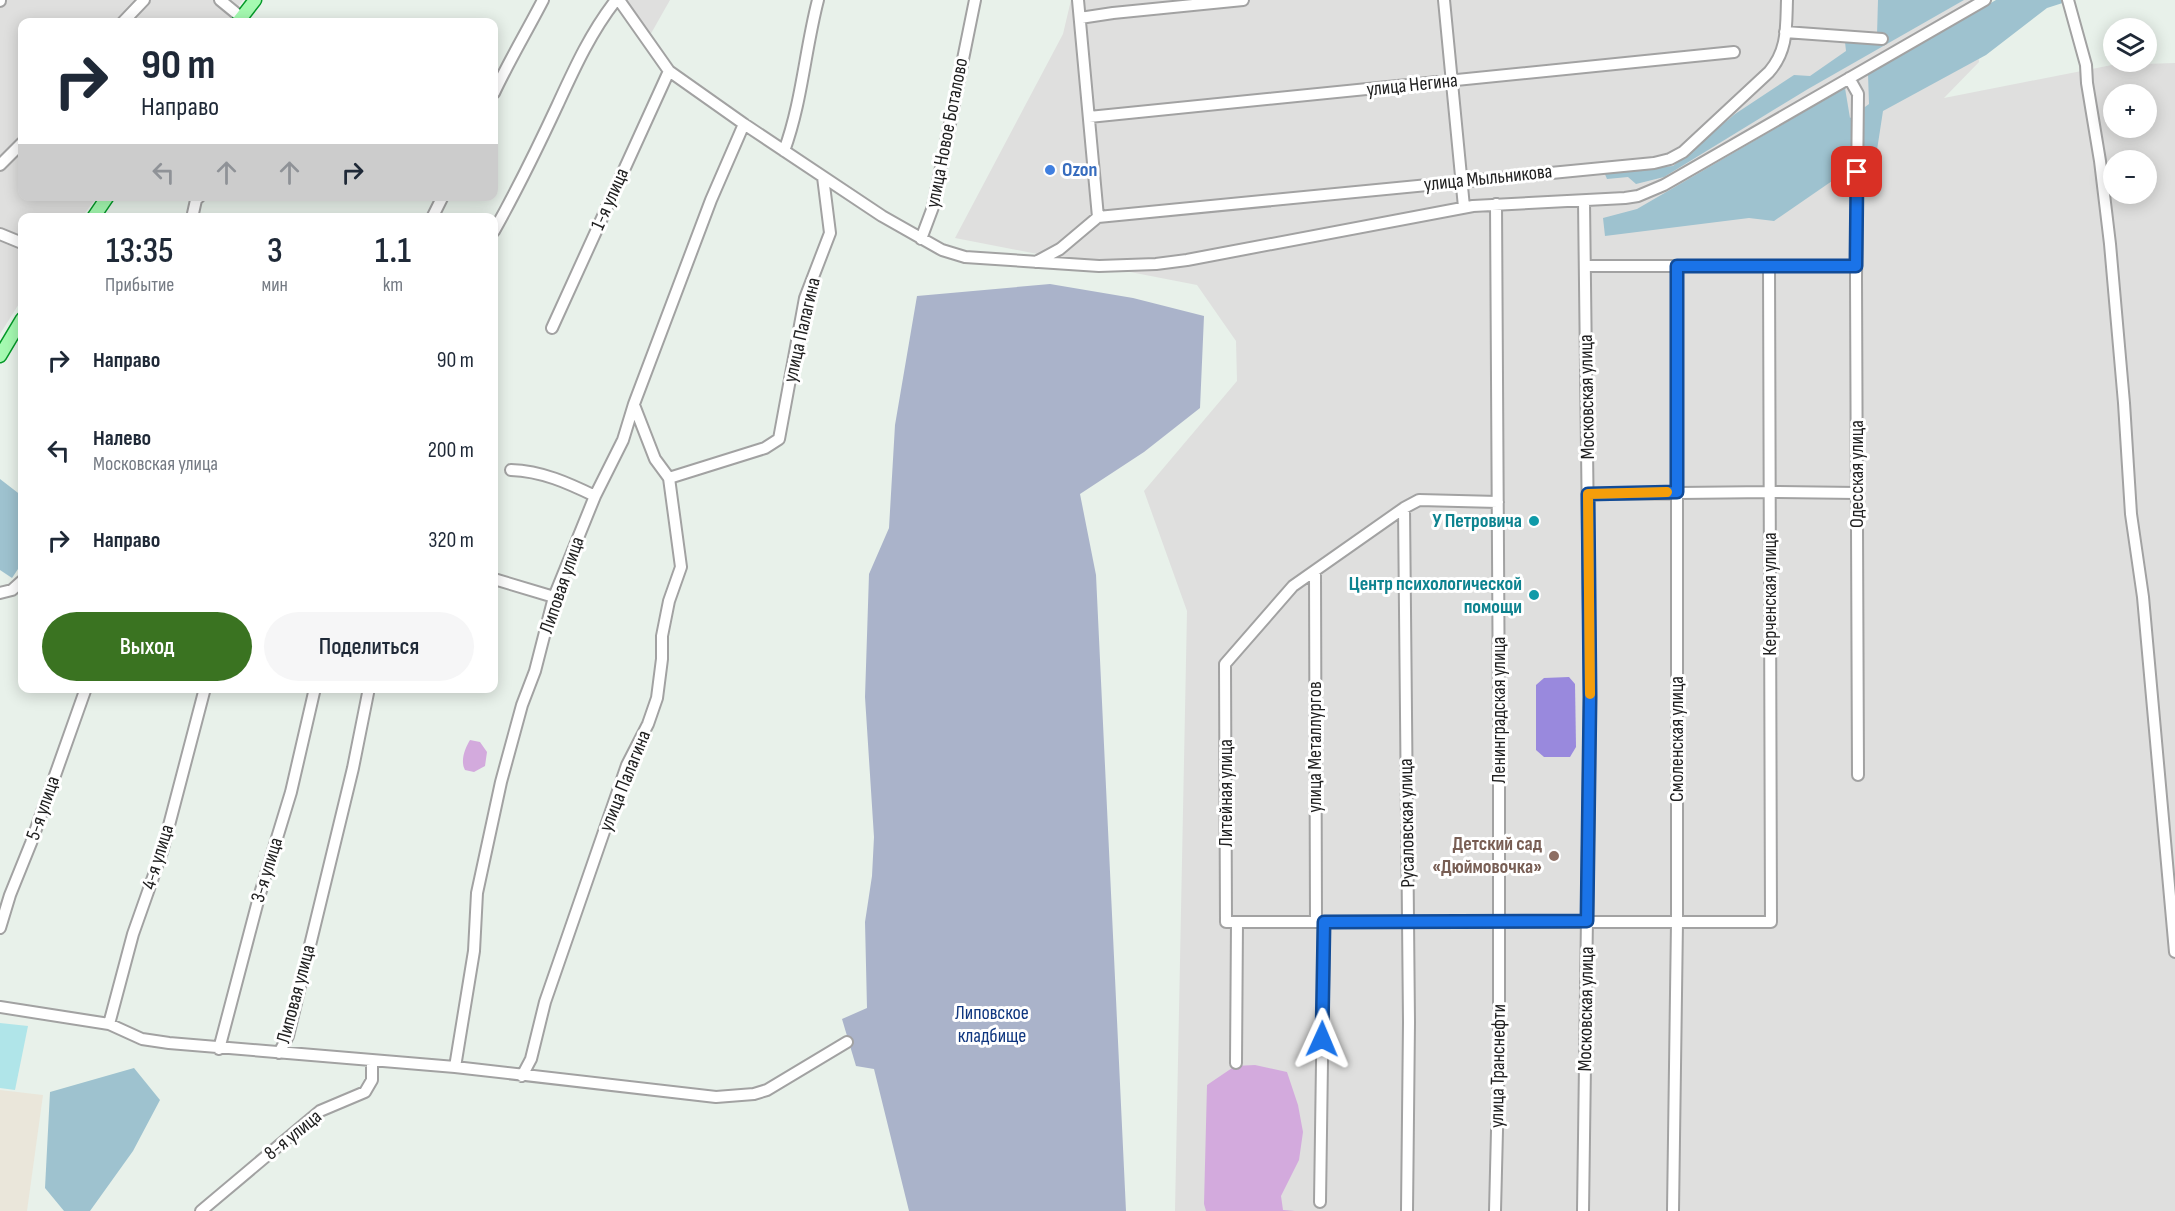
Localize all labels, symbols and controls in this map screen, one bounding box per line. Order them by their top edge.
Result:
map controls [2103,18,2157,204]
button: layers [2103,18,2157,72]
text: 90 m [141,40,215,91]
icon: right [42,42,120,120]
street label: улица Новое Боталово [921,56,973,210]
street label: улица Негина [1365,68,1459,102]
button: + [2103,84,2157,138]
text: Направо [141,91,219,123]
pin [1831,146,1882,197]
button: − [2103,150,2157,204]
icon: arrive [1840,155,1873,188]
icon: left [147,156,180,189]
icon: ahead [210,156,243,189]
icon: ahead [273,156,306,189]
icon: right [336,156,369,189]
place label: Ozon [1062,158,1097,182]
street label: улица Мыльникова [1423,159,1553,197]
marker: Ozon [1043,163,1057,177]
street label: 1-я улица [586,164,634,234]
text: 13:35 [106,230,174,273]
text: 3 [267,230,283,273]
text: 1.1 [375,230,411,273]
text: Прибытие [105,273,174,297]
text: мин [262,273,288,297]
text: km [383,273,403,297]
street label: улица Палагина [778,275,826,385]
street label: Московская улица [1574,334,1600,460]
icon: right [42,344,75,377]
text: Направо [93,347,160,374]
text: 90 m [437,347,474,374]
street label: Одесская улица [1845,420,1869,528]
text: Налево [93,425,151,452]
icon: left [42,434,75,467]
text: 200 m [428,437,474,464]
text: Московская улица [93,452,218,476]
place label: У Петровича [1432,509,1522,533]
marker: У Петровича [1527,514,1541,528]
icon: right [42,524,75,557]
text: Направо [93,527,160,554]
text: 320 m [428,527,474,554]
street label: Керченская улица [1758,532,1782,656]
street label: Липовая улица [534,533,590,637]
place label: Центр психологической помощи [1349,572,1522,619]
marker: Центр психологической помощи [1527,588,1541,602]
button: Выход [42,612,252,681]
button: Поделиться [264,612,474,681]
street label: Ленинградская улица [1487,637,1511,783]
street label: Смоленская улица [1665,676,1689,802]
street label: улица Металлургов [1303,681,1327,813]
street label: улица Палагина [594,727,656,835]
street label: Литейная улица [1214,739,1238,847]
street label: Русаловская улица [1394,758,1420,888]
street label: 5-я улица [21,773,65,843]
street label: 4-я улица [137,822,179,892]
place label: Детский сад «Дюймовочка» [1432,832,1543,879]
street label: 3-я улица [246,835,288,905]
marker: Детский сад «Дюймовочка» [1547,849,1561,863]
street label: Липовая улица [271,942,321,1046]
street label: Московская улица [1573,946,1599,1072]
park label: Липовское кладбище [955,1001,1029,1048]
street label: улица Транснефти [1485,1004,1511,1128]
position arrow [1290,1007,1354,1071]
street label: 8-я улица [259,1105,327,1165]

